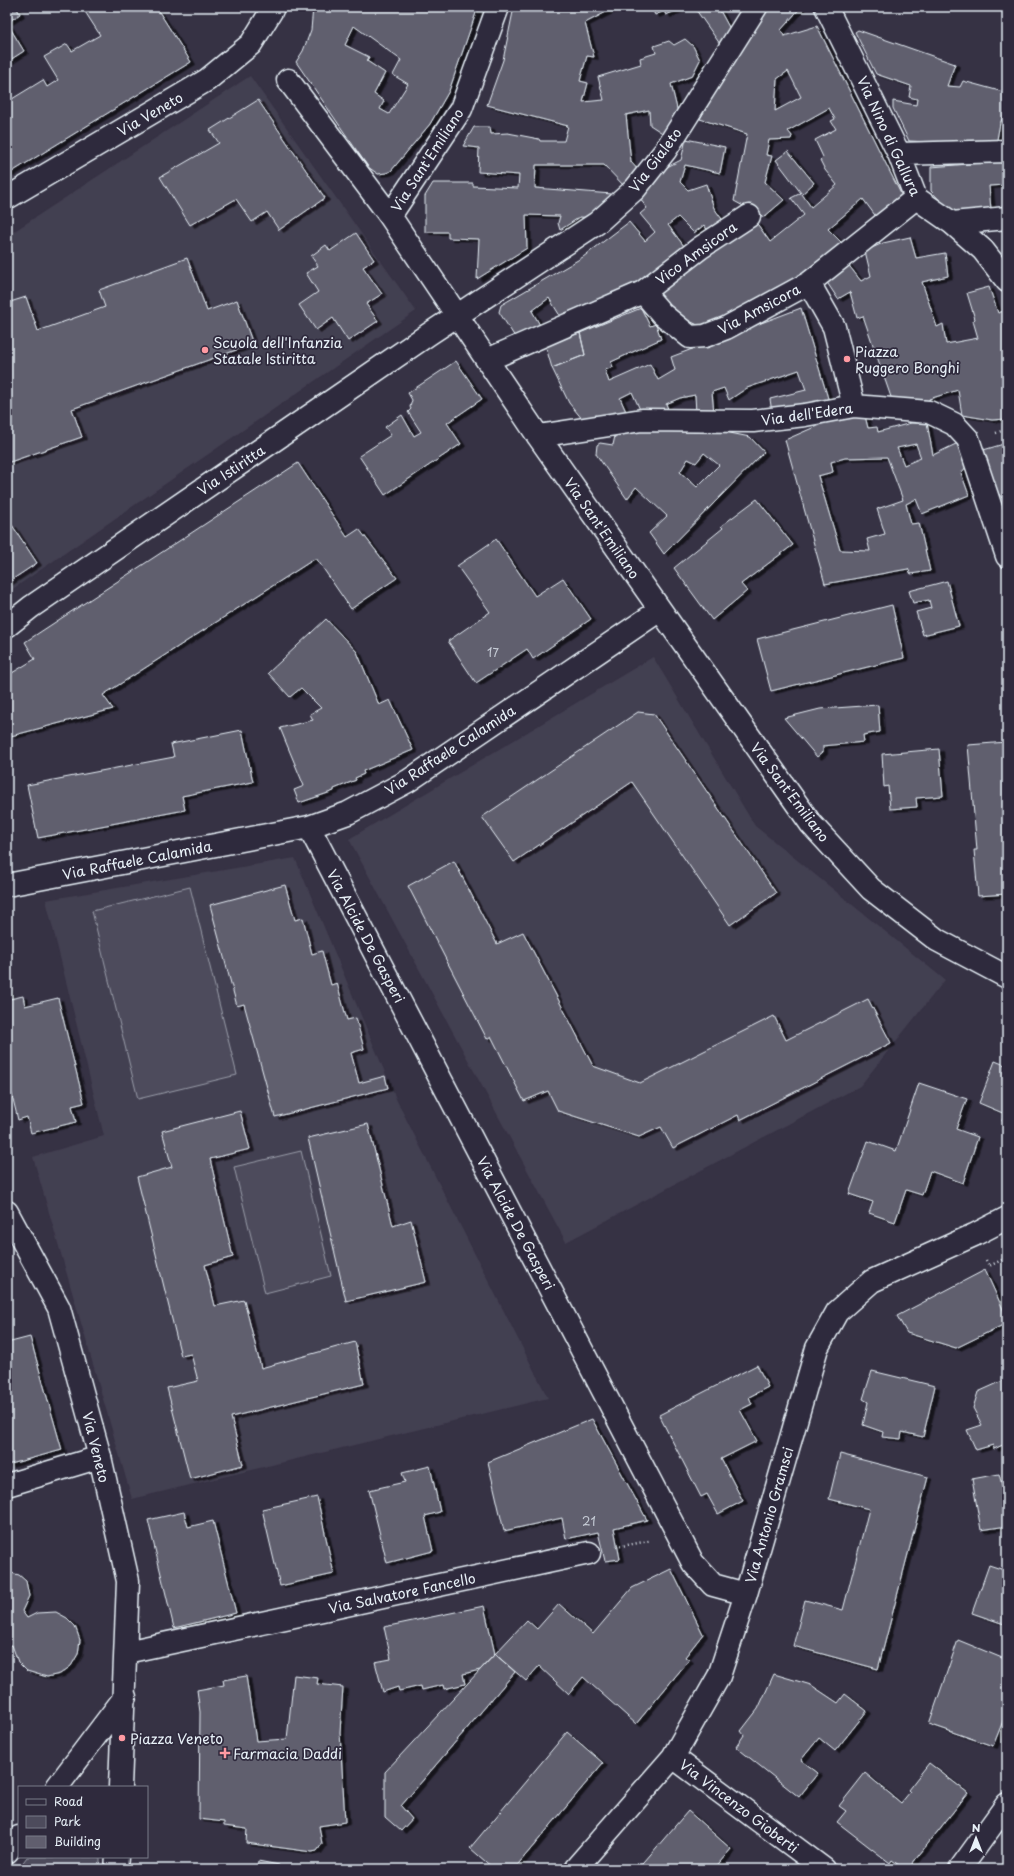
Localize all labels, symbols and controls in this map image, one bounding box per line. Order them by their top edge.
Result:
street label: Via Nino di Gallura [852,73,926,200]
street label: Via Veneto [113,87,187,141]
street label: Via Sant'Emiliano [386,104,469,216]
street label: Via Gialeto [624,123,686,197]
street label: Vico Amsicora [651,216,741,290]
street label: Via Amsicora [714,278,804,340]
place label: Scuola dell'Infanzia Statale Istiritta [213,332,343,369]
place label: Piazza Ruggero Bonghi [855,341,960,378]
marker: Scuola dell'Infanzia Statale Istiritta [200,345,210,355]
marker: Piazza Ruggero Bonghi [842,354,852,364]
street label: Via dell'Edera [760,397,855,431]
street label: Via Istiritta [193,440,269,500]
street label: Via Sant'Emiliano [559,473,645,583]
house number: 17 [487,643,499,661]
street label: Via Raffaele Calamida [381,700,520,800]
street label: Via Sant'Emiliano [746,738,835,846]
street label: Via Raffaele Calamida [61,835,214,885]
street label: Via Alcide De Gasperi [322,866,410,1007]
street label: Via Alcide De Gasperi [472,1153,560,1294]
street label: Via Veneto [77,1409,115,1485]
street label: Via Antonio Gramsci [740,1444,799,1586]
house number: 21 [582,1512,596,1530]
street label: Via Salvatore Fancello [327,1567,478,1619]
place label: Piazza Veneto [130,1728,223,1749]
marker: Piazza Veneto [117,1733,127,1743]
place label: Farmacia Daddi [233,1743,342,1764]
marker: Farmacia Daddi [220,1748,230,1758]
street label: Via Vincenzo Gioberti [675,1754,803,1858]
legend [18,1786,148,1858]
text: Road [54,1792,83,1810]
text: Park [54,1812,81,1830]
north arrow [956,1818,996,1858]
text: N [972,1819,981,1836]
text: Building [54,1832,101,1850]

